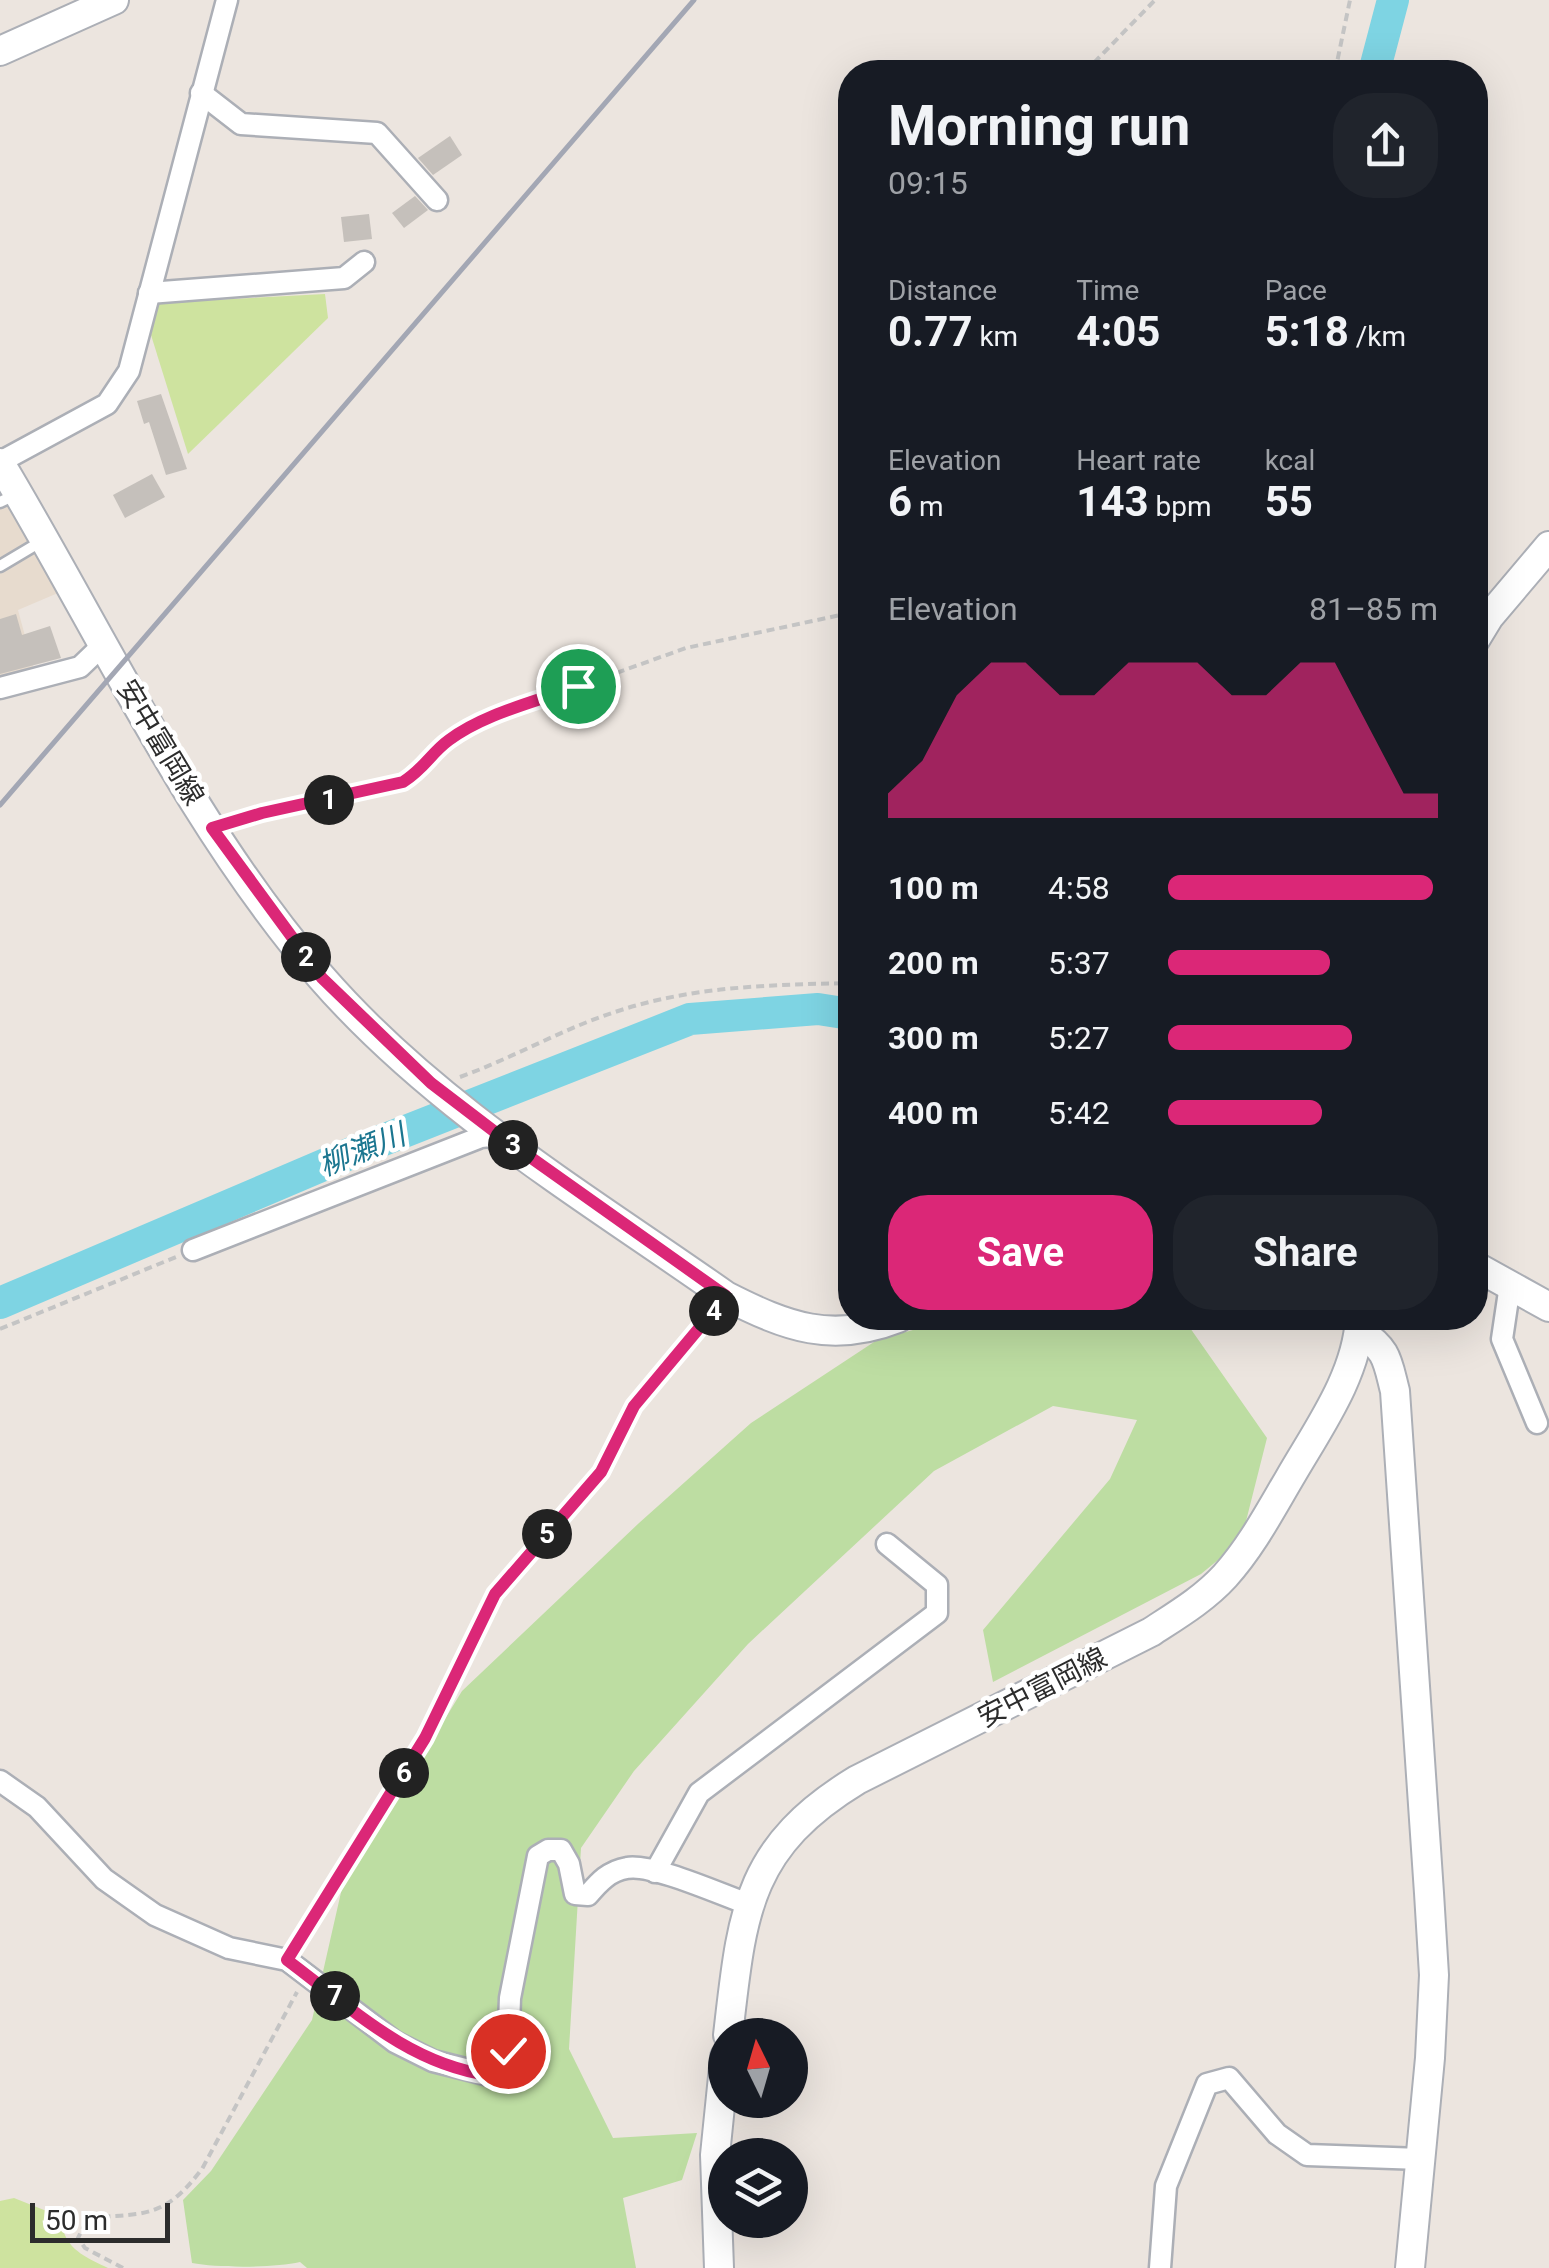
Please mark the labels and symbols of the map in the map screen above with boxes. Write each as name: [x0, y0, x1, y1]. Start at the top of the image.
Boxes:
pin: [536, 644, 621, 729]
street label: 安中富岡線: [110, 674, 211, 811]
pin: 1: [304, 775, 354, 825]
pin: 2: [281, 932, 331, 982]
water label: 柳瀬川: [314, 1115, 413, 1183]
pin: 3: [488, 1120, 538, 1170]
pin: 4: [689, 1286, 739, 1336]
pin: 5: [522, 1509, 572, 1559]
street label: 安中富岡線: [972, 1641, 1112, 1734]
pin: 6: [379, 1748, 429, 1798]
pin: 7: [310, 1971, 360, 2021]
pin: [466, 2009, 551, 2094]
north arrow: [708, 2018, 808, 2118]
scale bar: [30, 2198, 170, 2242]

